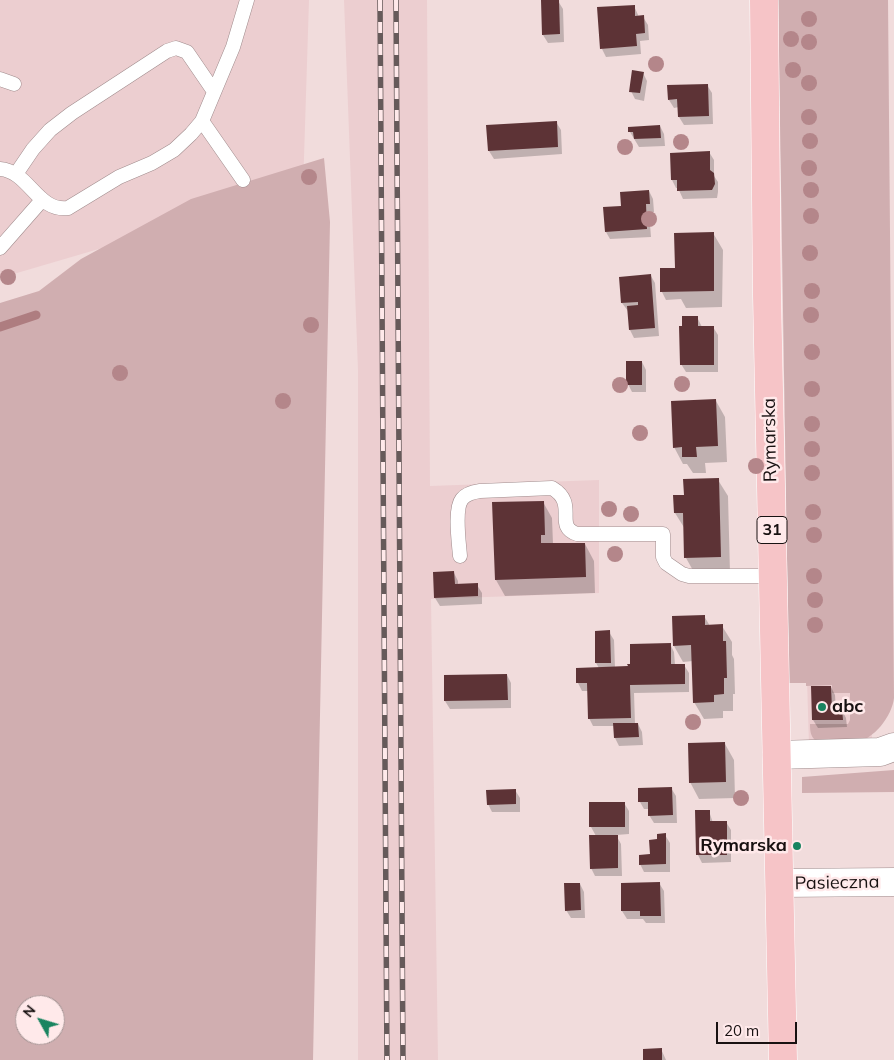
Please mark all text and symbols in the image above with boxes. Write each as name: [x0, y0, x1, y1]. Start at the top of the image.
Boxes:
street label: Rymarska: [758, 398, 782, 482]
road number: 31: [757, 516, 787, 544]
place label: abc: [832, 696, 863, 718]
marker: abc: [816, 701, 828, 713]
place label: Rymarska: [700, 835, 787, 857]
marker: Rymarska: [791, 840, 803, 852]
street label: Pasieczna: [794, 871, 880, 895]
north arrow: [15, 995, 65, 1045]
text: N: [19, 1001, 39, 1021]
scale bar: [719, 1012, 800, 1044]
text: 20 m: [724, 1021, 759, 1040]

